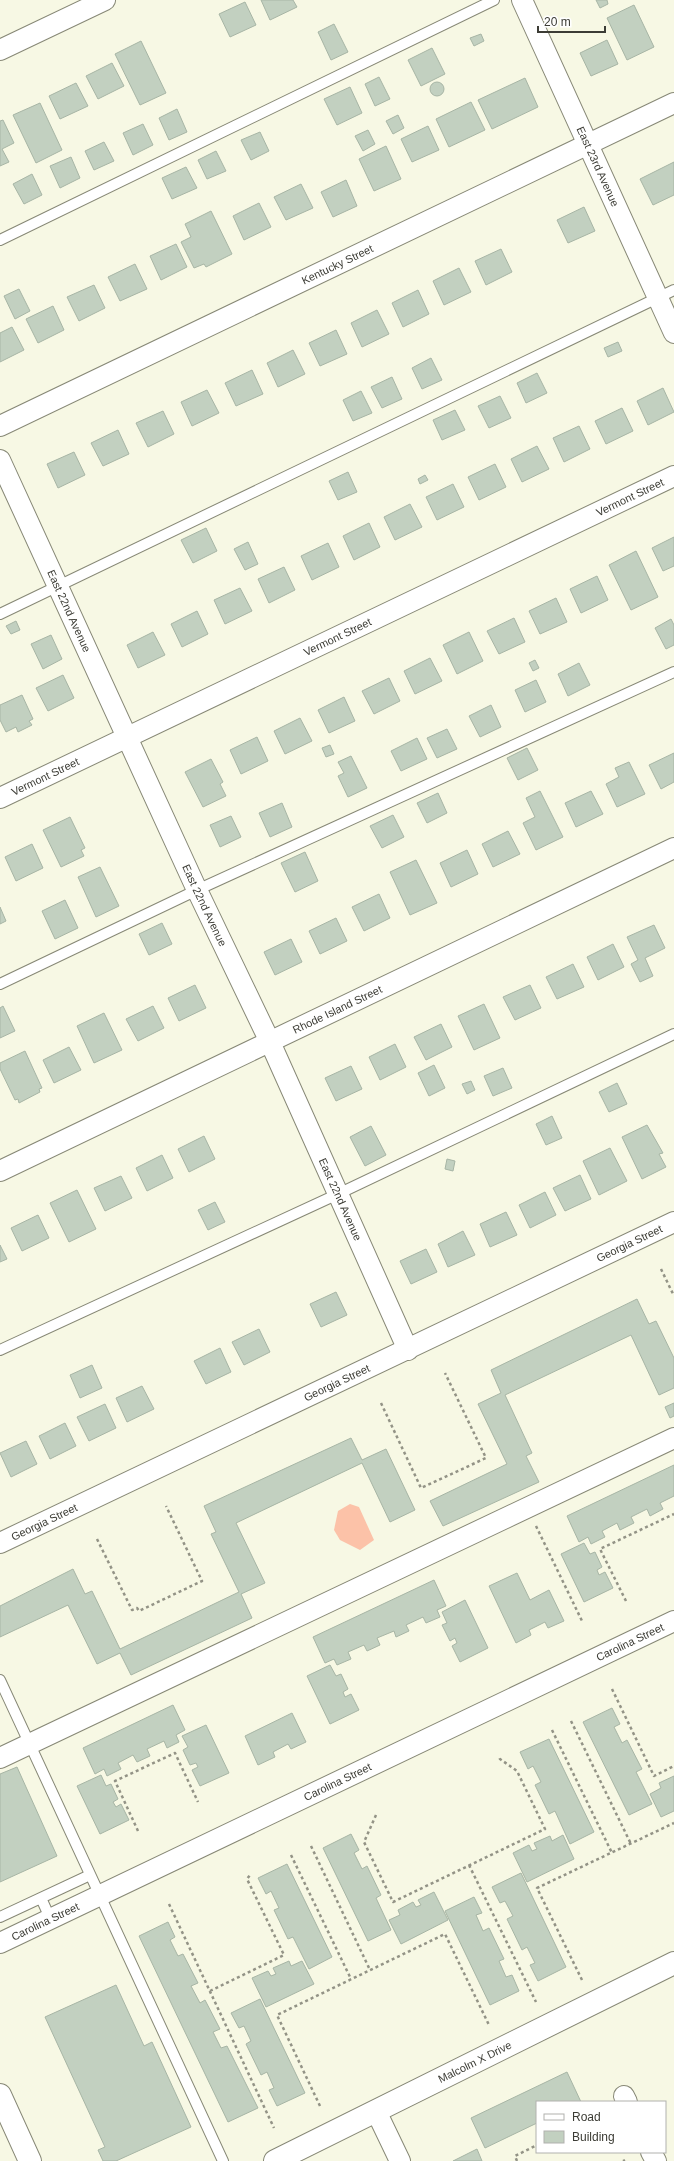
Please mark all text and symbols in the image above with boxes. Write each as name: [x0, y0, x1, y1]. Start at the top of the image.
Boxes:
scale bar: [538, 8, 605, 34]
text: 20 m: [544, 15, 571, 29]
street label: East 23rd Avenue: [575, 125, 621, 208]
street label: Kentucky Street: [300, 242, 375, 287]
street label: Vermont Street: [594, 476, 666, 518]
street label: East 22nd Avenue: [45, 568, 93, 654]
street label: Vermont Street: [302, 616, 373, 658]
street label: Vermont Street: [9, 755, 81, 798]
street label: East 22nd Avenue: [180, 862, 229, 948]
street label: Rhode Island Street: [291, 983, 384, 1036]
street label: East 22nd Avenue: [317, 1156, 364, 1242]
street label: Georgia Street: [594, 1222, 664, 1264]
street label: Georgia Street: [302, 1362, 372, 1403]
street label: Georgia Street: [9, 1501, 79, 1543]
street label: Carolina Street: [594, 1621, 666, 1663]
street label: Carolina Street: [302, 1761, 373, 1803]
street label: Carolina Street: [9, 1900, 81, 1943]
street label: Malcolm X Drive: [436, 2039, 513, 2085]
legend: [536, 2101, 666, 2153]
text: Road: [572, 2110, 601, 2124]
text: Building: [572, 2130, 615, 2144]

